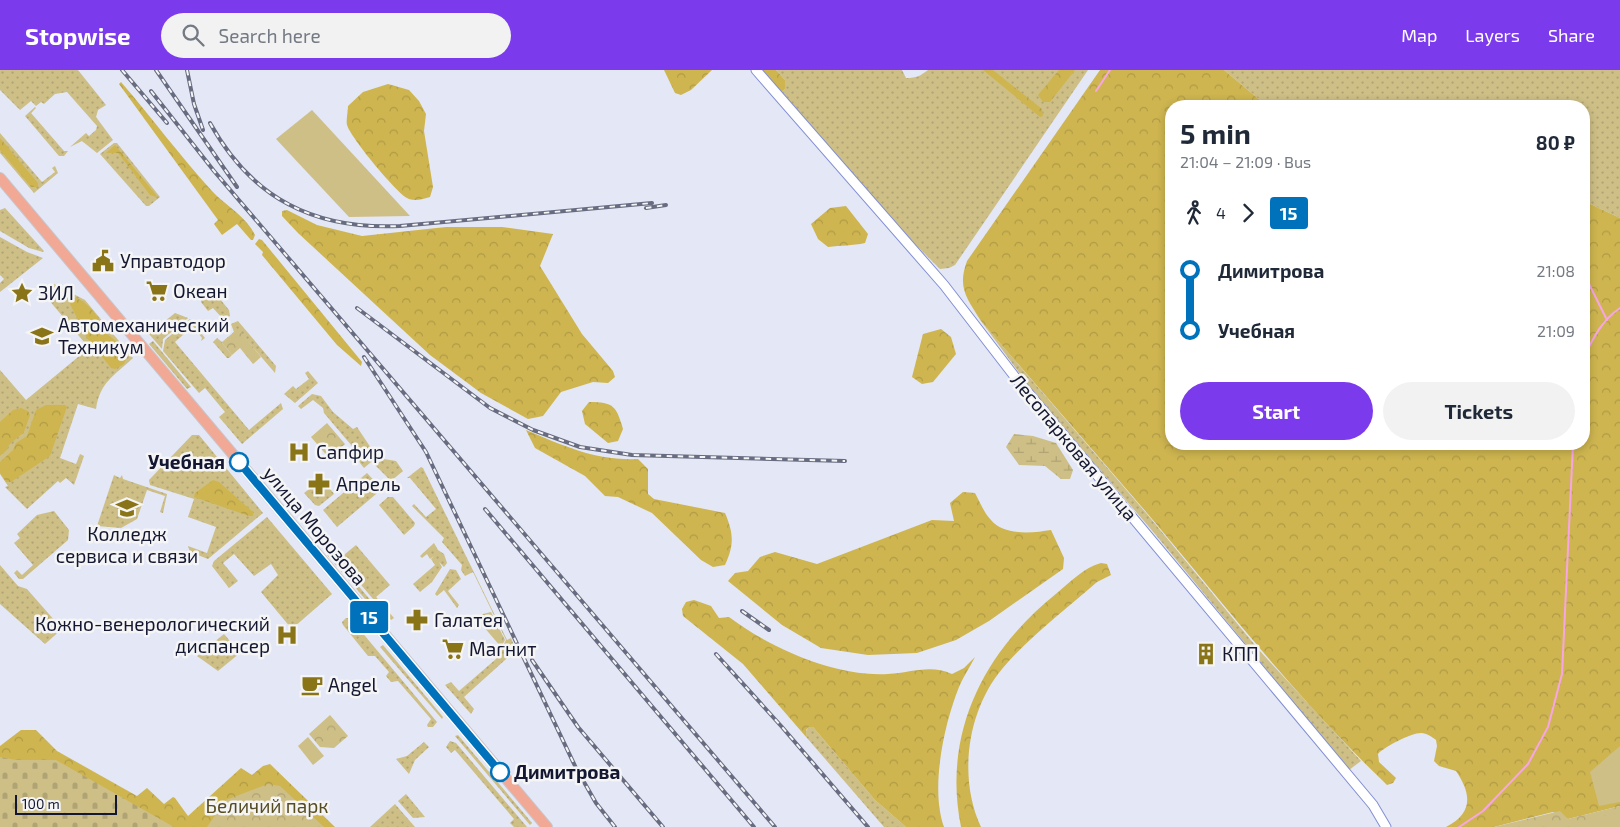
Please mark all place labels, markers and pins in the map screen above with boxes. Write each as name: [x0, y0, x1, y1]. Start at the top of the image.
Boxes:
public building icon: Управтодор: [90, 248, 116, 274]
place label: Управтодор: [120, 249, 226, 272]
supermarket icon: Океан: [144, 278, 170, 304]
place label: Океан: [173, 279, 227, 302]
place icon: ЗИЛ: [9, 280, 35, 306]
place label: ЗИЛ: [38, 281, 74, 304]
place label: Автомеханический Техникум: [58, 313, 229, 359]
school or university icon: Автомеханический Техникум: [29, 323, 55, 349]
hospital icon: Сапфир: [286, 439, 312, 465]
place label: Сапфир: [316, 440, 384, 463]
place label: Учебная: [148, 450, 225, 473]
marker: Учебная: [229, 452, 249, 472]
pharmacy icon: Апрель: [306, 471, 332, 497]
place label: Апрель: [336, 472, 401, 495]
school or university icon: Колледж сервиса и связи: [114, 495, 140, 521]
place label: Колледж сервиса и связи: [56, 522, 198, 567]
pharmacy icon: Галатея: [404, 607, 430, 633]
place label: Галатея: [434, 608, 503, 631]
place label: Кожно-венерологический диспансер: [35, 612, 270, 657]
hospital icon: Кожно-венерологический диспансер: [274, 622, 300, 648]
supermarket icon: Магнит: [440, 636, 466, 662]
place label: Магнит: [469, 637, 536, 660]
building icon: КПП: [1193, 641, 1219, 667]
place label: КПП: [1222, 642, 1259, 665]
cafe icon: Angel: [299, 672, 325, 698]
place label: Angel: [328, 673, 378, 696]
place label: Димитрова: [514, 760, 620, 783]
marker: Димитрова: [490, 762, 510, 782]

